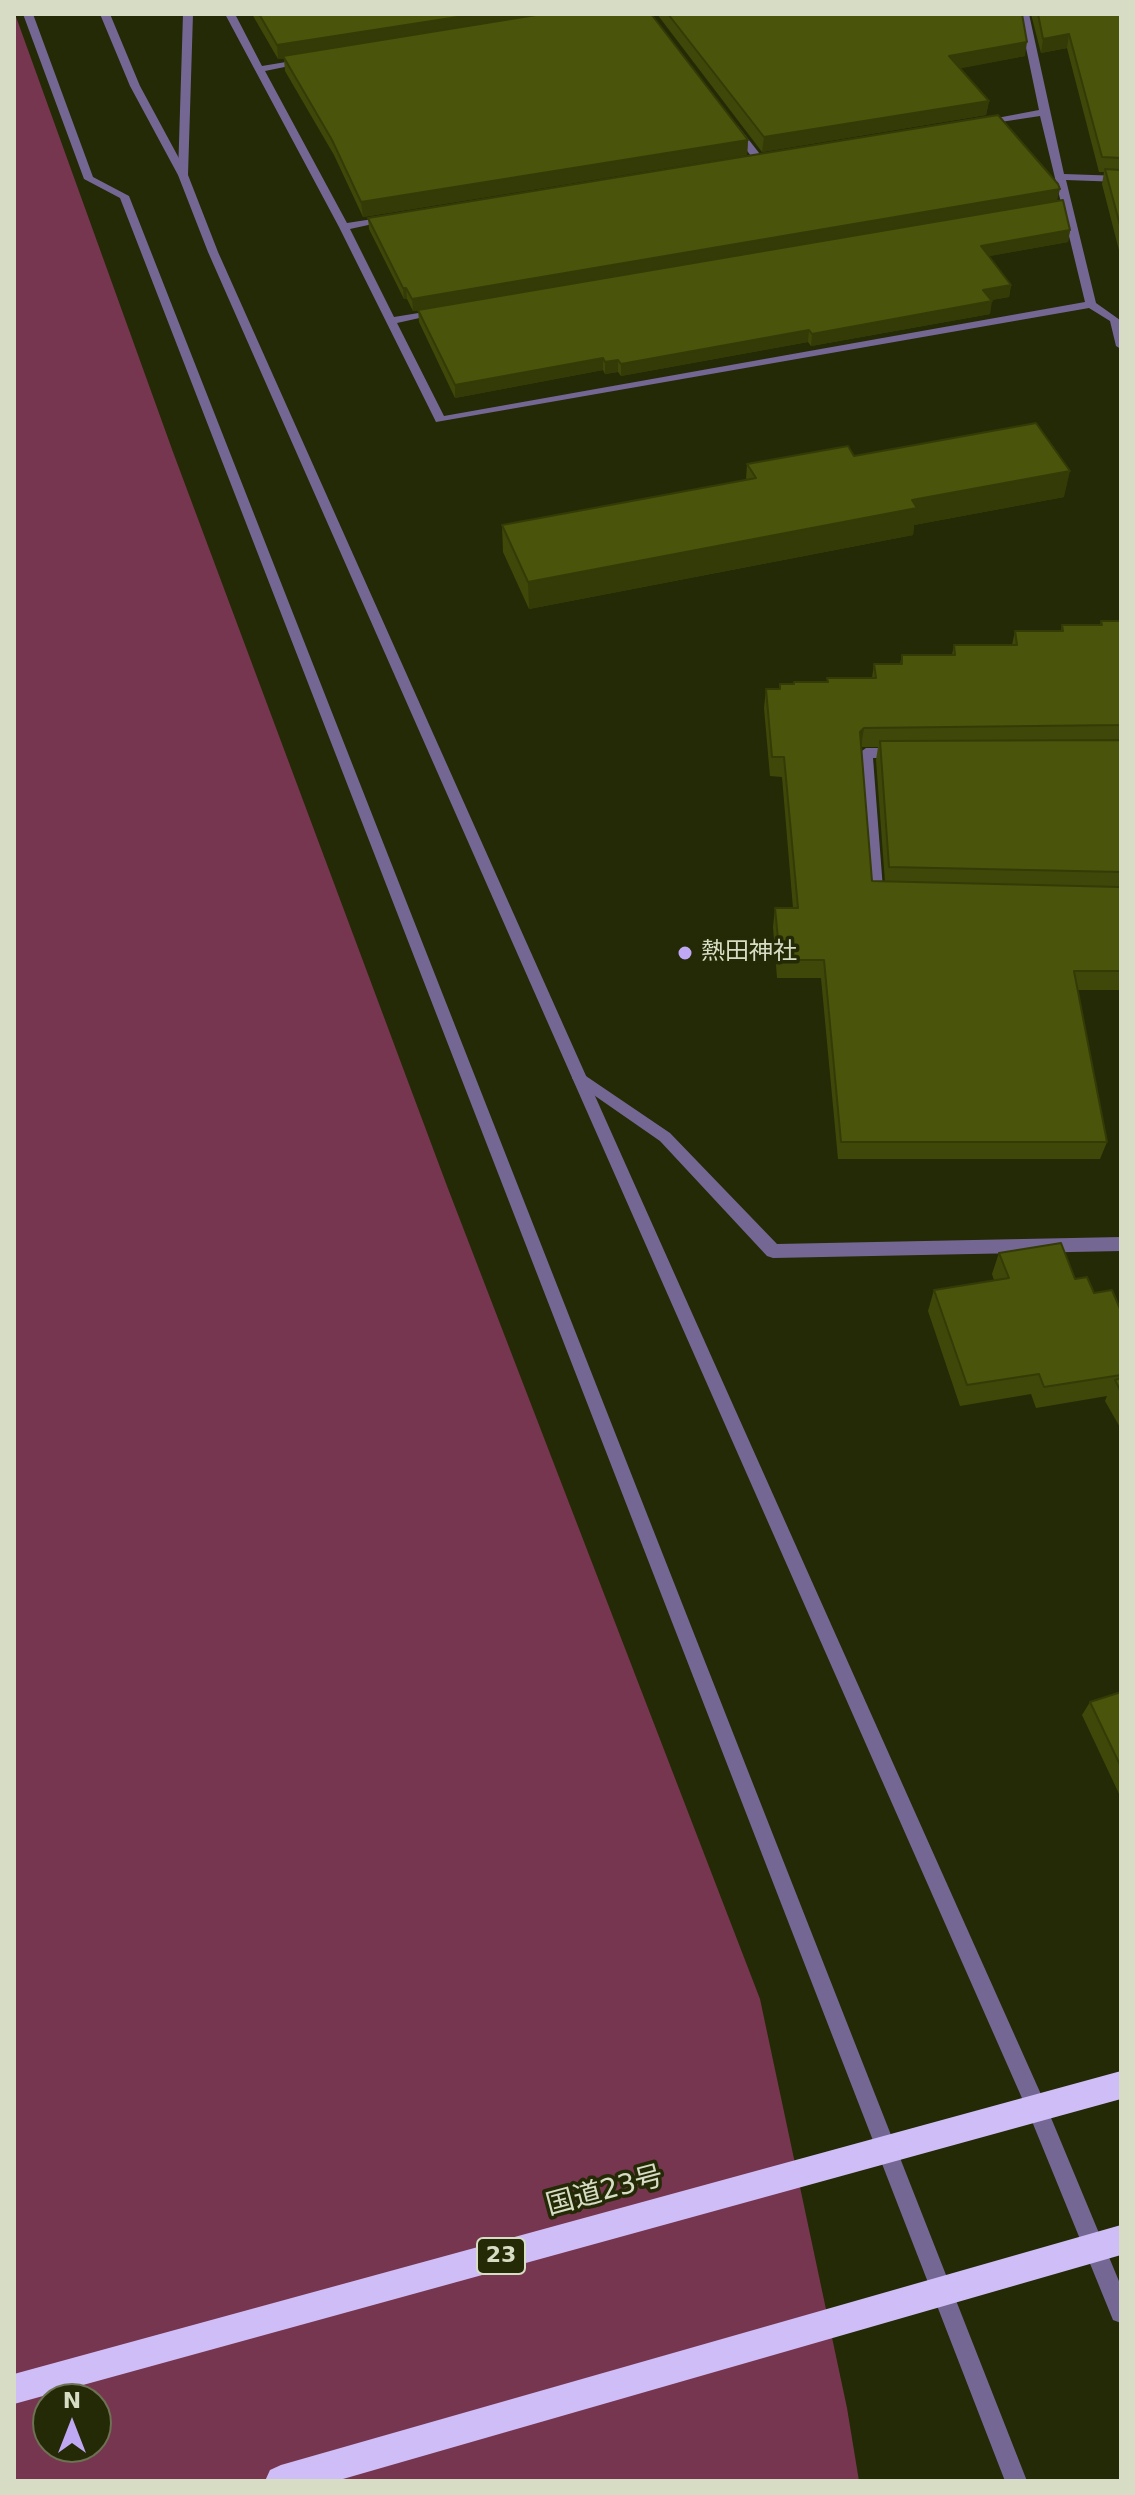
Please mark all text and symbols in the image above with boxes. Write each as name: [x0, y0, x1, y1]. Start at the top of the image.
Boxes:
place label: 熱田神社: [701, 939, 797, 967]
marker: 熱田神社: [676, 944, 694, 962]
street label: 国道23号: [543, 2160, 667, 2224]
road number: 23: [477, 2238, 525, 2274]
north arrow: [32, 2383, 112, 2463]
text: N: [63, 2388, 81, 2413]

